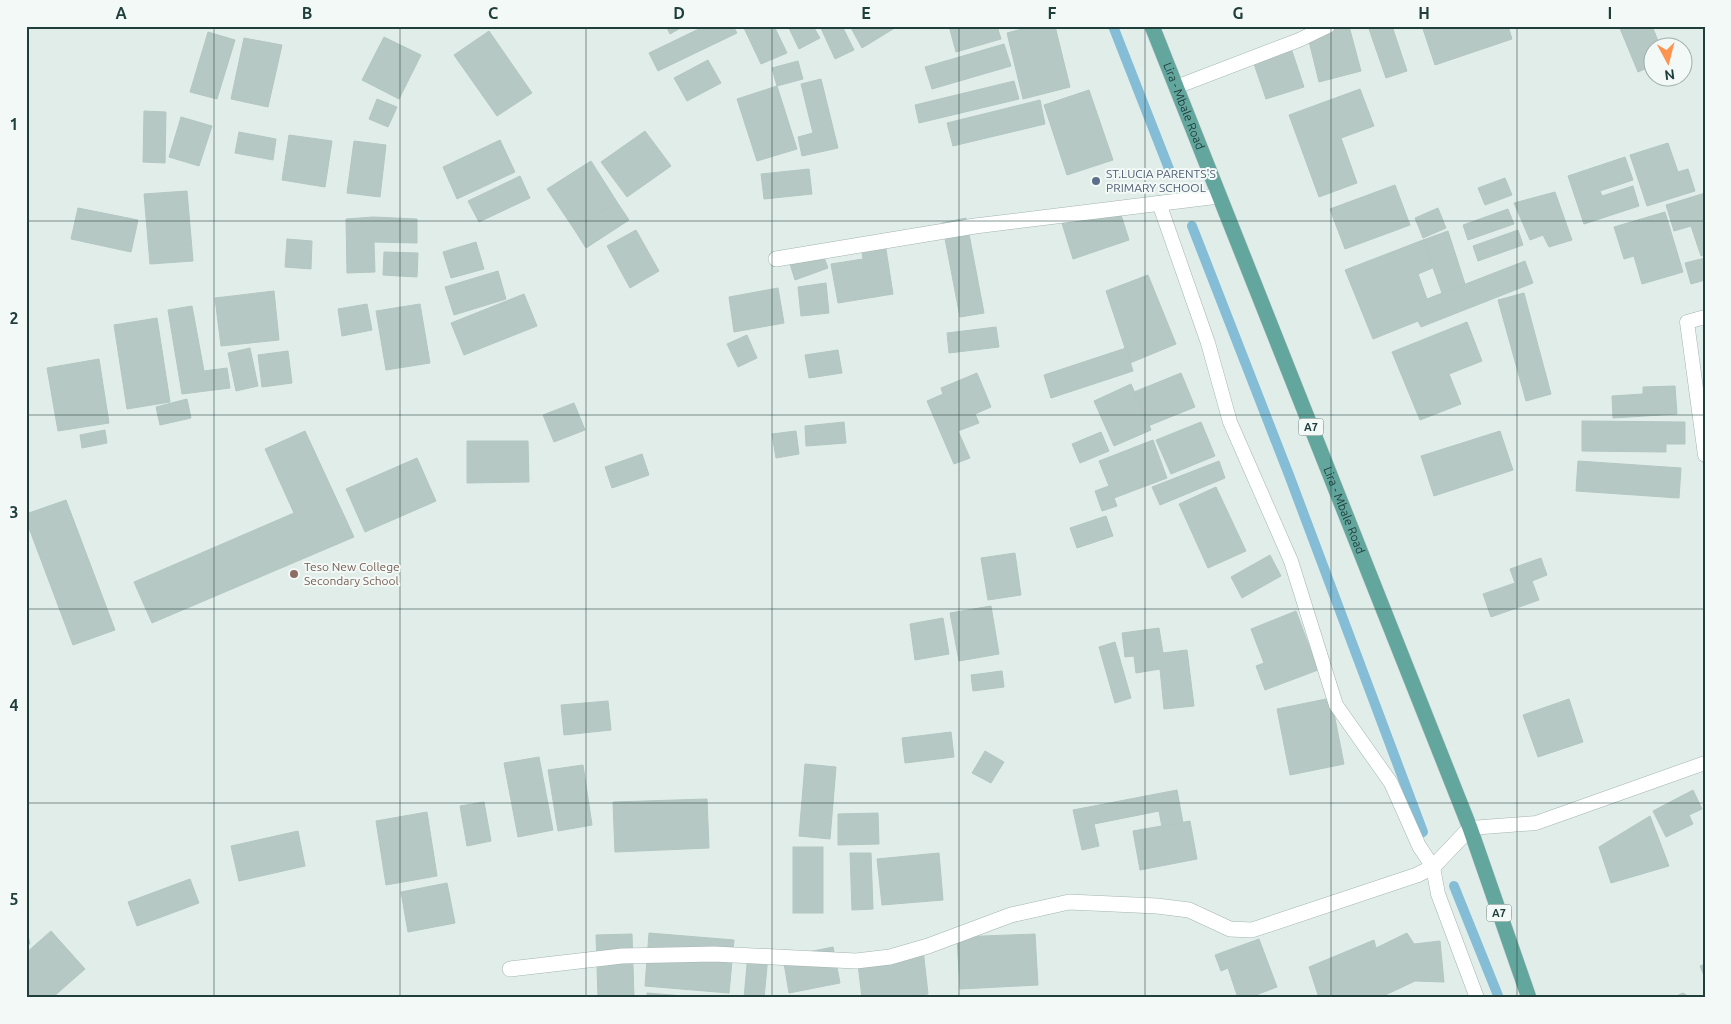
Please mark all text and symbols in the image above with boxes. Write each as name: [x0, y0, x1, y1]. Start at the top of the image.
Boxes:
text: A: [115, 4, 127, 22]
text: B: [302, 4, 312, 22]
text: C: [488, 4, 498, 22]
text: D: [673, 4, 685, 22]
text: E: [861, 4, 871, 22]
text: F: [1048, 4, 1057, 22]
text: G: [1232, 4, 1244, 22]
text: H: [1418, 4, 1430, 22]
text: I: [1608, 4, 1612, 22]
north arrow: [1644, 38, 1694, 88]
street label: Lira - Mbale Road: [1161, 60, 1207, 151]
text: N: [1663, 66, 1676, 83]
text: 1: [9, 115, 19, 133]
place label: ST.LUCIA PARENTS'S PRIMARY SCHOOL: [1106, 167, 1216, 194]
marker: ST.LUCIA PARENTS'S PRIMARY SCHOOL: [1090, 175, 1102, 187]
text: 2: [9, 309, 19, 327]
road number: A7: [1298, 418, 1324, 436]
street label: Lira - Mbale Road: [1321, 465, 1368, 556]
text: 3: [9, 503, 19, 521]
place label: Teso New College Secondary School: [304, 560, 400, 587]
marker: Teso New College Secondary School: [288, 568, 300, 580]
text: 4: [9, 696, 19, 714]
text: 5: [9, 890, 19, 908]
road number: A7: [1486, 904, 1512, 921]

